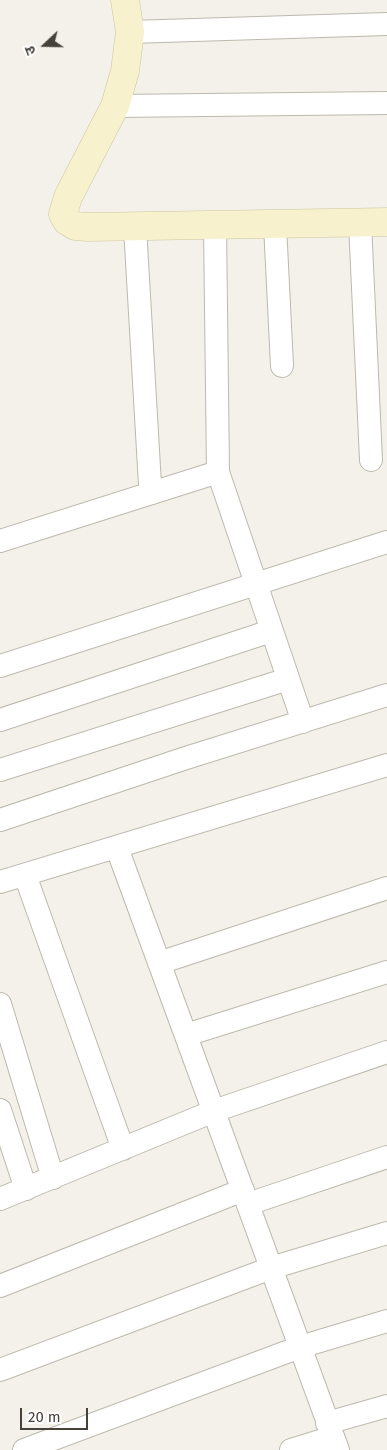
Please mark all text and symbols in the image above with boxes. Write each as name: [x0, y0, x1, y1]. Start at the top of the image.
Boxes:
north arrow: [20, 20, 70, 70]
text: उ: [21, 44, 40, 57]
scale bar: [22, 1398, 90, 1430]
text: 20 m: [28, 1408, 61, 1426]

